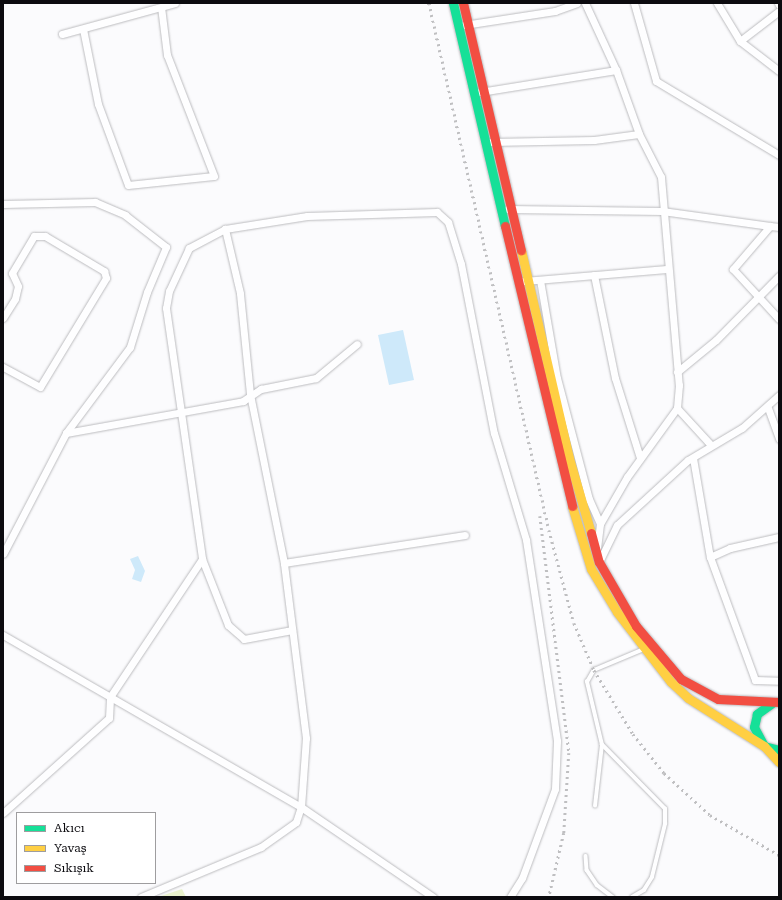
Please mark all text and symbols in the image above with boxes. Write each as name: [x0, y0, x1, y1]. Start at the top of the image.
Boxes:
legend: [16, 812, 156, 884]
text: Akıcı: [54, 821, 85, 835]
text: Yavaş: [54, 841, 86, 855]
text: Sıkışık: [54, 861, 94, 875]

